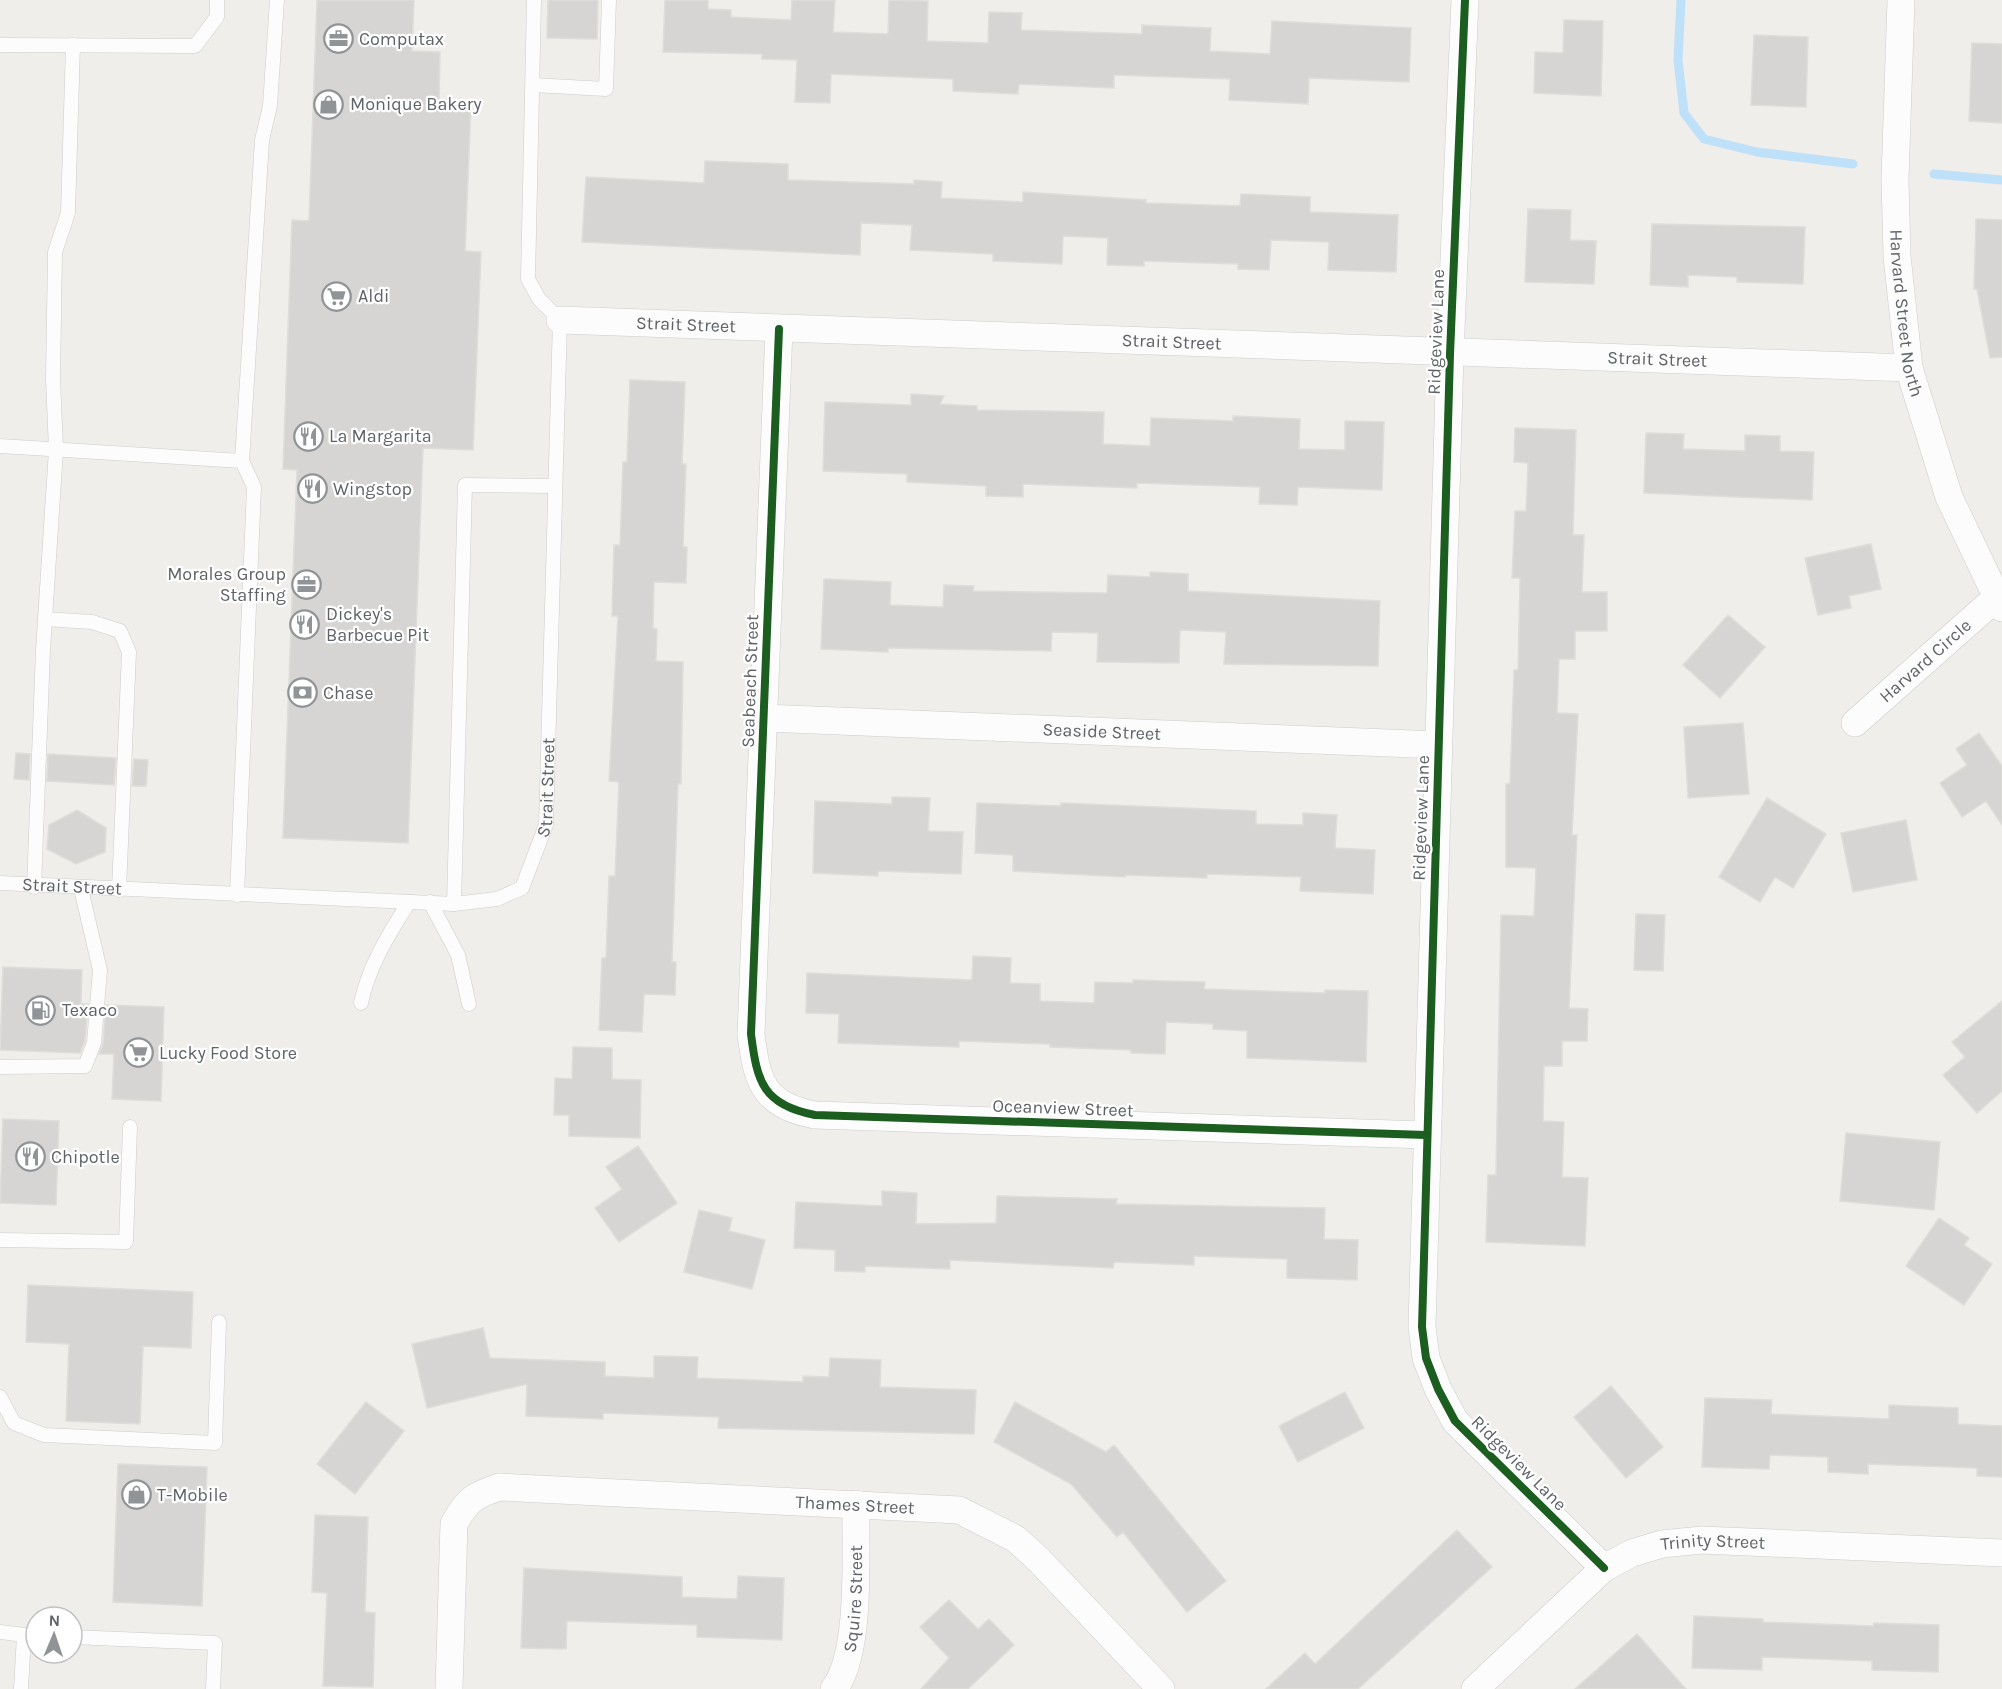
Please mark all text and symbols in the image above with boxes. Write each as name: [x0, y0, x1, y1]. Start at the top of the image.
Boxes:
office icon: Computax: [322, 23, 354, 55]
place label: Computax: [359, 28, 444, 50]
shop icon: Monique Bakery: [313, 88, 345, 120]
place label: Monique Bakery: [350, 93, 482, 115]
street label: Harvard Street North: [1885, 229, 1928, 400]
street label: Ridgeview Lane: [1423, 269, 1449, 395]
supermarket icon: Aldi: [321, 280, 353, 312]
place label: Aldi: [358, 285, 389, 307]
street label: Strait Street: [636, 312, 737, 337]
street label: Strait Street: [1121, 329, 1222, 355]
street label: Strait Street: [1607, 346, 1708, 372]
restaurant icon: La Margarita: [292, 420, 324, 452]
place label: La Margarita: [329, 425, 432, 447]
restaurant icon: Wingstop: [296, 473, 328, 505]
place label: Wingstop: [333, 478, 412, 500]
place label: Morales Group Staffing: [167, 563, 286, 606]
office icon: Morales Group Staffing: [291, 568, 323, 600]
place label: Dickey's Barbecue Pit: [326, 603, 430, 646]
restaurant icon: Dickey's Barbecue Pit: [289, 608, 321, 640]
street label: Seabeach Street: [737, 614, 763, 748]
street label: Harvard Circle: [1875, 614, 1976, 707]
bank icon: Chase: [286, 677, 318, 709]
place label: Chase: [323, 682, 374, 704]
street label: Seaside Street: [1042, 718, 1162, 745]
street label: Strait Street: [531, 737, 559, 841]
street label: Ridgeview Lane: [1408, 755, 1434, 881]
street label: Strait Street: [21, 873, 123, 900]
fuel station icon: Texaco: [25, 994, 57, 1026]
place label: Texaco: [62, 999, 117, 1021]
supermarket icon: Lucky Food Store: [122, 1037, 154, 1069]
place label: Lucky Food Store: [159, 1042, 297, 1064]
street label: Oceanview Street: [992, 1095, 1134, 1121]
restaurant icon: Chipotle: [14, 1141, 46, 1173]
place label: Chipotle: [51, 1146, 120, 1168]
street label: Ridgeview Lane: [1467, 1411, 1571, 1515]
shop icon: T-Mobile: [120, 1479, 152, 1511]
place label: T-Mobile: [157, 1484, 228, 1506]
street label: Thames Street: [795, 1491, 915, 1519]
street label: Trinity Street: [1660, 1529, 1766, 1555]
street label: Squire Street: [838, 1545, 867, 1654]
north arrow: [24, 1605, 84, 1665]
text: N: [48, 1611, 61, 1630]

